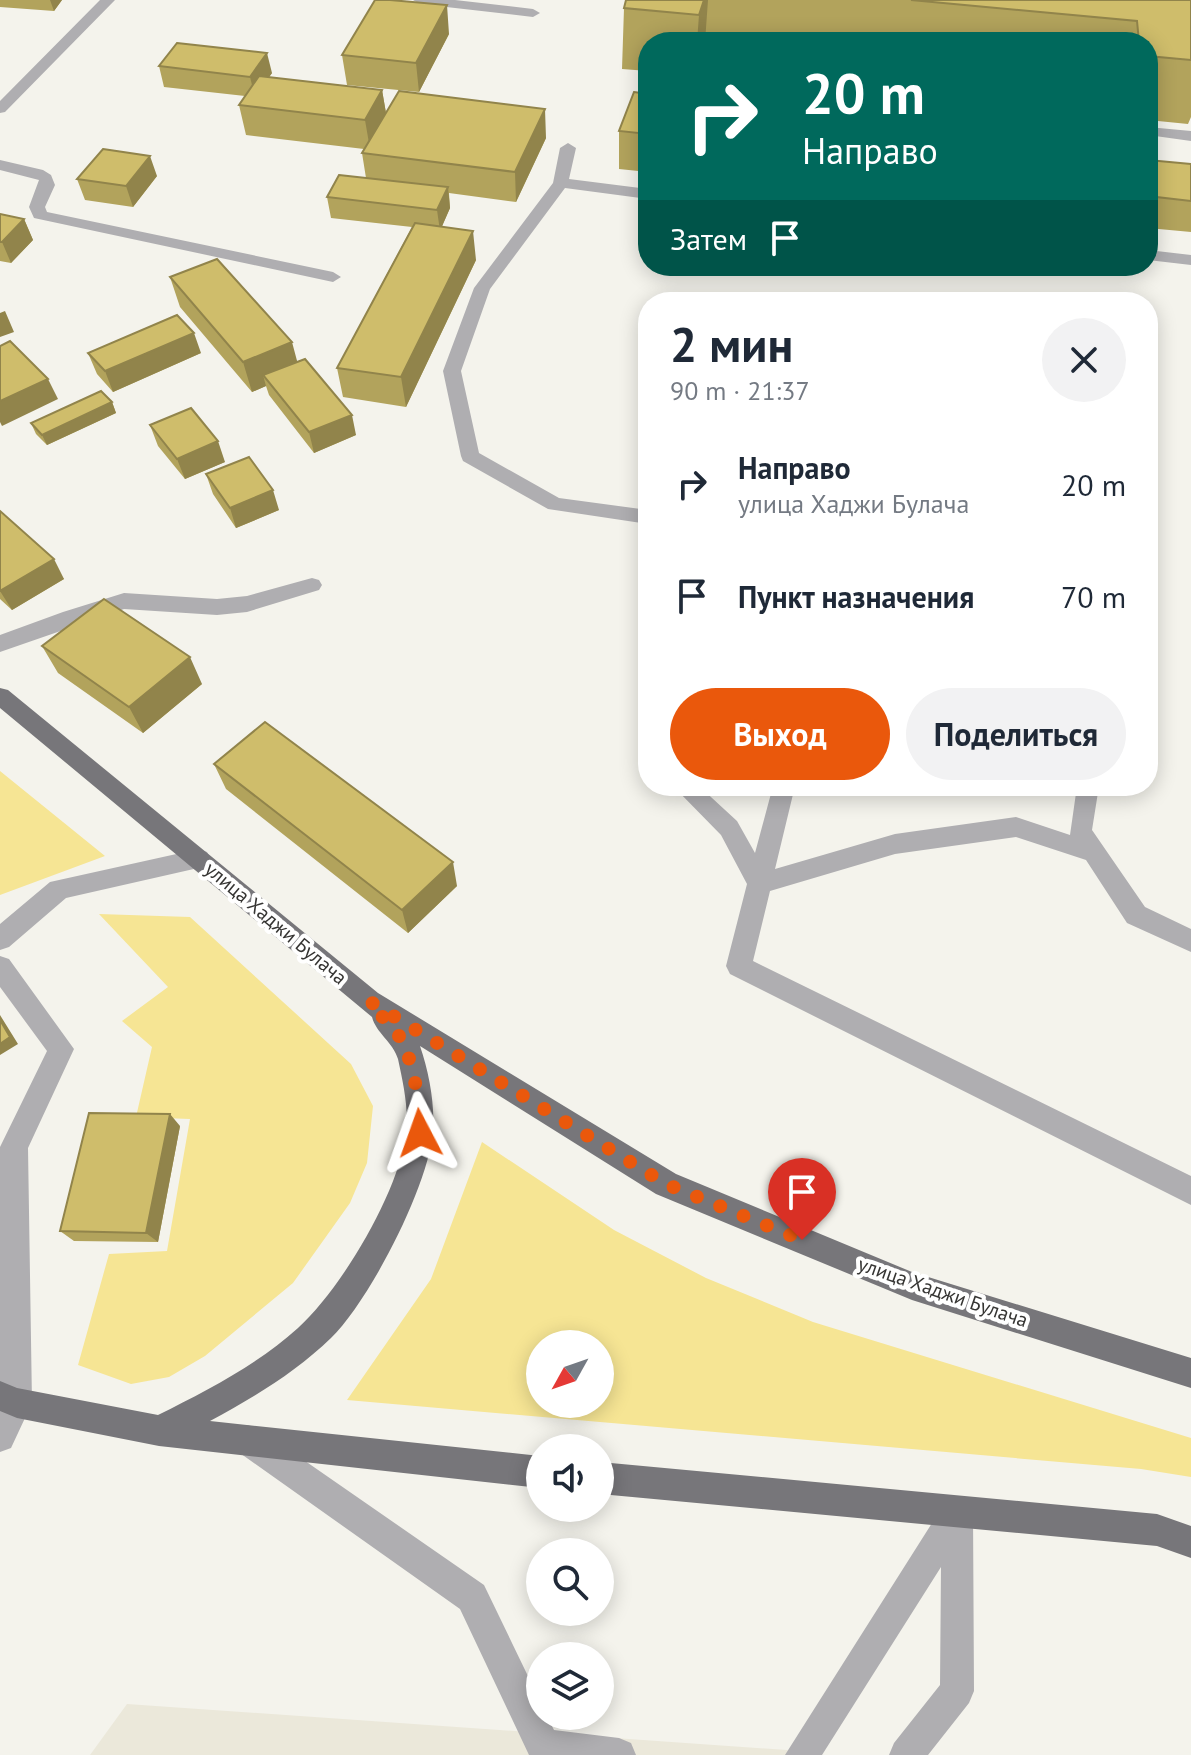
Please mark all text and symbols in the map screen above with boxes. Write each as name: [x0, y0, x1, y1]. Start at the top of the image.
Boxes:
text: 20 m: [802, 57, 925, 129]
icon: right: [670, 64, 774, 168]
text: Направо: [802, 127, 938, 174]
icon: arrive: [763, 216, 807, 260]
text: Затем: [670, 219, 747, 258]
text: 2 мин: [670, 313, 793, 375]
button: close: [1042, 318, 1126, 402]
text: 90 m · 21:37: [670, 374, 810, 407]
text: Направо: [738, 448, 851, 487]
icon: right: [670, 462, 714, 506]
text: 20 m: [1061, 465, 1126, 504]
text: улица Хаджи Булача: [738, 487, 969, 520]
icon: arrive: [670, 574, 714, 618]
text: Пункт назначения: [738, 577, 974, 616]
text: 70 m: [1061, 577, 1126, 616]
button: Выход: [670, 688, 890, 780]
button: Поделиться: [906, 688, 1126, 780]
street label: улица Хаджи Булача: [199, 856, 353, 990]
position arrow: [378, 1091, 462, 1175]
pin: [768, 1158, 836, 1240]
icon: arrive: [780, 1170, 824, 1214]
street label: улица Хаджи Булача: [855, 1251, 1031, 1333]
north arrow: [526, 1330, 614, 1418]
map controls: [526, 1330, 614, 1730]
button: sound: [526, 1434, 614, 1522]
button: search: [526, 1538, 614, 1626]
button: layers: [526, 1642, 614, 1730]

